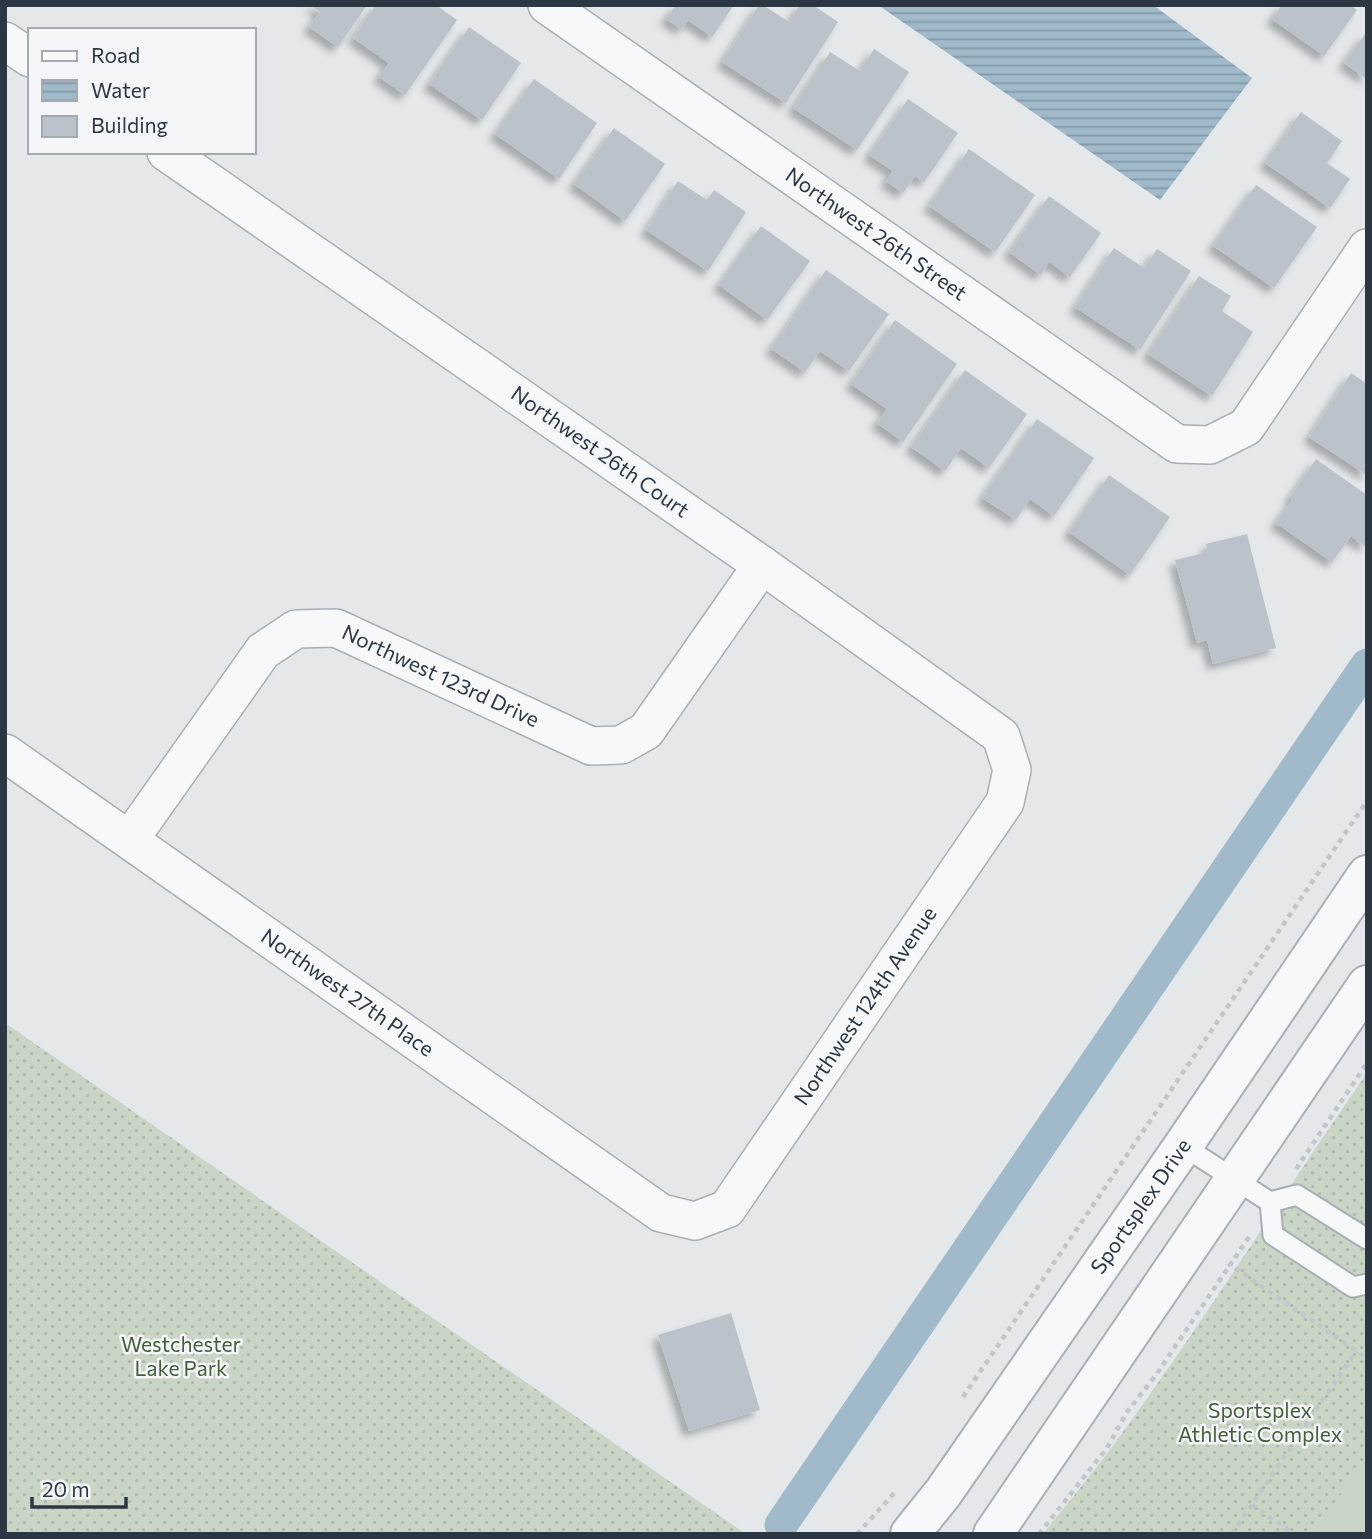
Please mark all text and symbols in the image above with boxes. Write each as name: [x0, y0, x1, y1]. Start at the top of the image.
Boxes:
legend: [28, 28, 256, 154]
text: Road: [91, 42, 140, 67]
text: Water: [91, 77, 150, 102]
text: Building: [91, 112, 168, 137]
street label: Northwest 26th Street: [781, 161, 972, 305]
street label: Northwest 26th Court: [507, 380, 695, 522]
street label: Northwest 123rd Drive: [338, 619, 544, 731]
street label: Northwest 124th Avenue: [788, 901, 941, 1109]
street label: Northwest 27th Place: [257, 923, 439, 1061]
street label: Sportsplex Drive: [1085, 1133, 1195, 1278]
park label: Westchester Lake Park: [121, 1331, 241, 1380]
park label: Sportsplex Athletic Complex: [1178, 1397, 1342, 1446]
scale bar: [32, 1466, 126, 1510]
text: 20 m: [42, 1476, 90, 1501]

